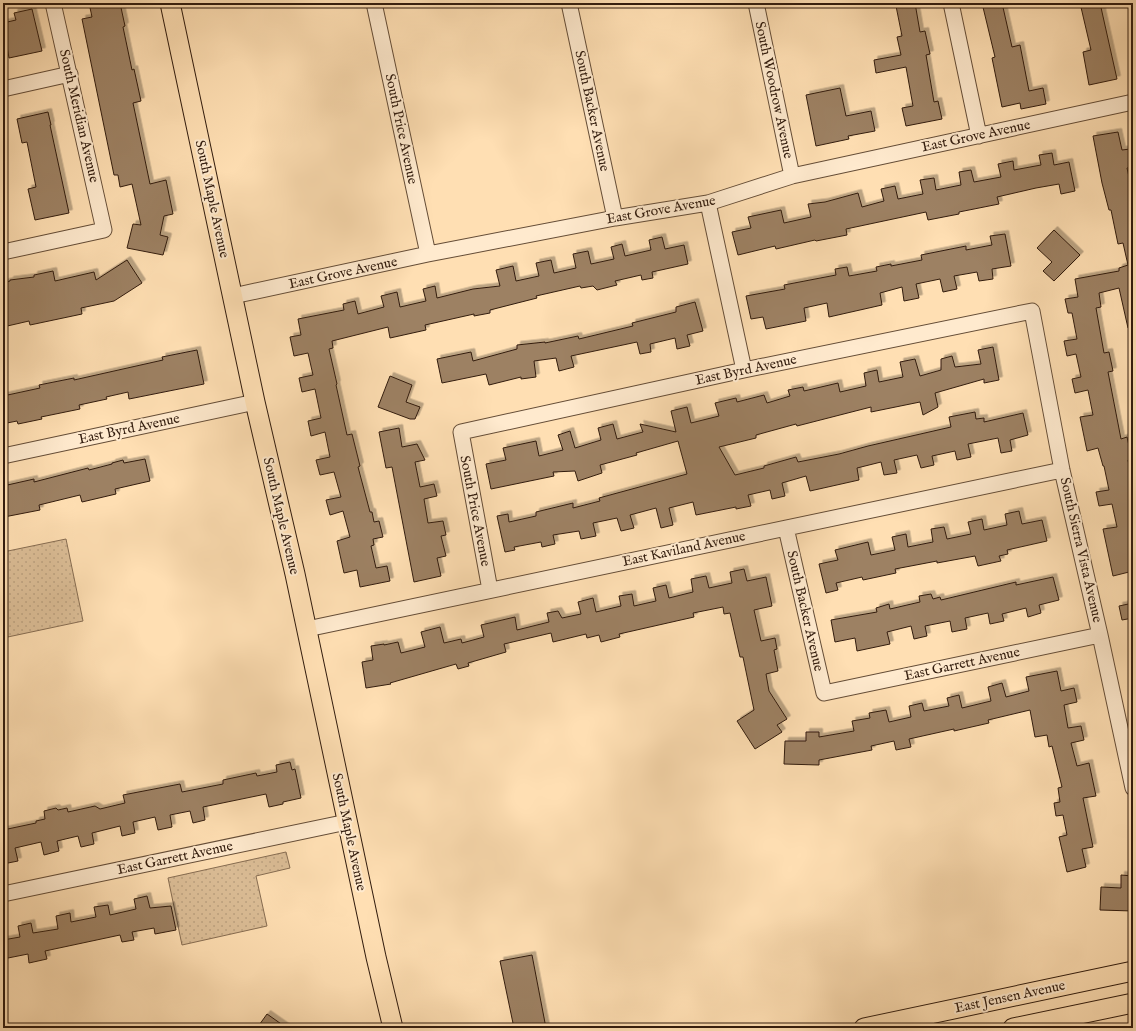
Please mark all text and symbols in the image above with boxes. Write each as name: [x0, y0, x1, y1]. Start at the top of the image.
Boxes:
street label: South Woodrow Avenue: [751, 20, 797, 161]
street label: South Meridian Avenue: [55, 48, 103, 185]
street label: South Backer Avenue: [570, 49, 614, 174]
street label: South Price Avenue: [381, 72, 422, 186]
street label: East Grove Avenue: [920, 116, 1033, 156]
street label: South Maple Avenue: [191, 138, 233, 260]
street label: East Grove Avenue: [605, 191, 718, 228]
street label: East Grove Avenue: [287, 253, 400, 293]
street label: East Byrd Avenue: [694, 350, 799, 390]
street label: East Byrd Avenue: [77, 409, 182, 449]
street label: South Price Avenue: [455, 454, 495, 568]
street label: South Maple Avenue: [259, 456, 303, 577]
street label: South Sierra Vista Avenue: [1056, 476, 1107, 625]
street label: East Kaviland Avenue: [621, 527, 748, 571]
street label: South Backer Avenue: [782, 549, 828, 674]
street label: East Garrett Avenue: [902, 643, 1022, 685]
street label: South Maple Avenue: [328, 771, 370, 893]
street label: East Garrett Avenue: [115, 837, 235, 879]
street label: East Jensen Avenue: [953, 976, 1067, 1017]

